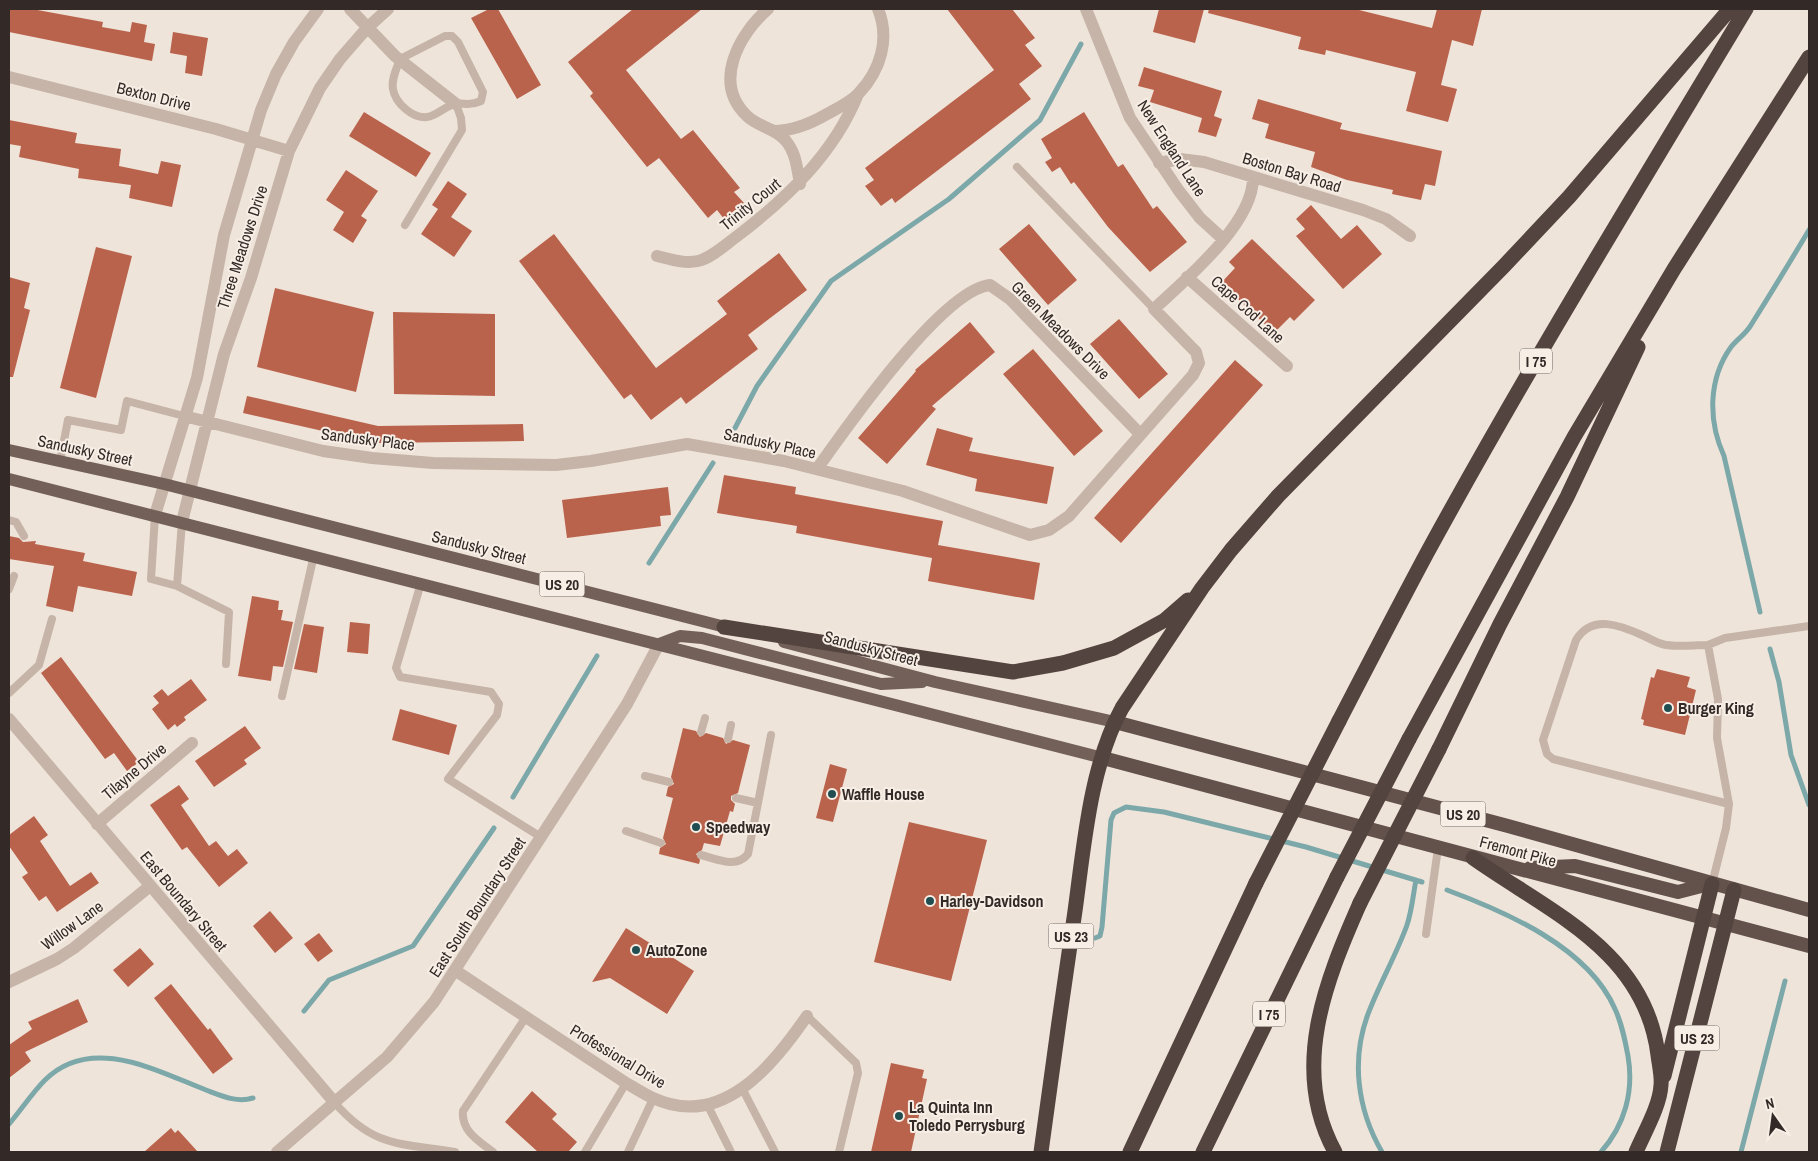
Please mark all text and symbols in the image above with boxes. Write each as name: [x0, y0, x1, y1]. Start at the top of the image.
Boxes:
street label: Bexton Drive: [115, 76, 193, 116]
street label: New England Lane: [1133, 96, 1211, 200]
street label: Boston Bay Road: [1240, 147, 1344, 197]
street label: Trinity Court: [715, 172, 785, 235]
street label: Three Meadows Drive: [212, 182, 272, 312]
street label: Cape Cod Lane: [1206, 270, 1290, 348]
street label: Green Meadows Drive: [1007, 276, 1115, 384]
road number: I 75: [1520, 348, 1552, 374]
street label: Sandusky Place: [320, 422, 416, 456]
street label: Sandusky Place: [722, 422, 818, 464]
street label: Sandusky Street: [36, 429, 135, 471]
street label: Sandusky Street: [430, 525, 529, 569]
road number: US 20: [540, 572, 584, 596]
street label: Sandusky Street: [822, 625, 921, 671]
place label: Burger King: [1678, 697, 1754, 719]
marker: Burger King: [1662, 702, 1674, 714]
street label: Tilayne Drive: [97, 738, 171, 804]
place label: Waffle House: [842, 783, 925, 805]
marker: Waffle House: [826, 788, 838, 800]
road number: US 20: [1440, 802, 1486, 826]
place label: Speedway: [706, 816, 771, 838]
marker: Speedway: [690, 821, 702, 833]
street label: Fremont Pike: [1477, 830, 1559, 872]
street label: East South Boundary Street: [423, 833, 531, 981]
street label: East Boundary Street: [135, 846, 233, 956]
place label: Harley-Davidson: [940, 890, 1044, 912]
street label: Willow Lane: [37, 895, 107, 955]
marker: Harley-Davidson: [924, 895, 936, 907]
road number: US 23: [1048, 924, 1094, 948]
place label: AutoZone: [646, 939, 707, 961]
marker: AutoZone: [630, 944, 642, 956]
road number: I 75: [1253, 1002, 1285, 1026]
street label: Professional Drive: [566, 1019, 670, 1093]
road number: US 23: [1674, 1026, 1720, 1050]
north arrow: [1748, 1091, 1798, 1141]
text: N: [1764, 1094, 1776, 1113]
place label: La Quinta Inn Toledo Perrysburg: [909, 1096, 1025, 1136]
marker: La Quinta Inn Toledo Perrysburg: [893, 1110, 905, 1122]

